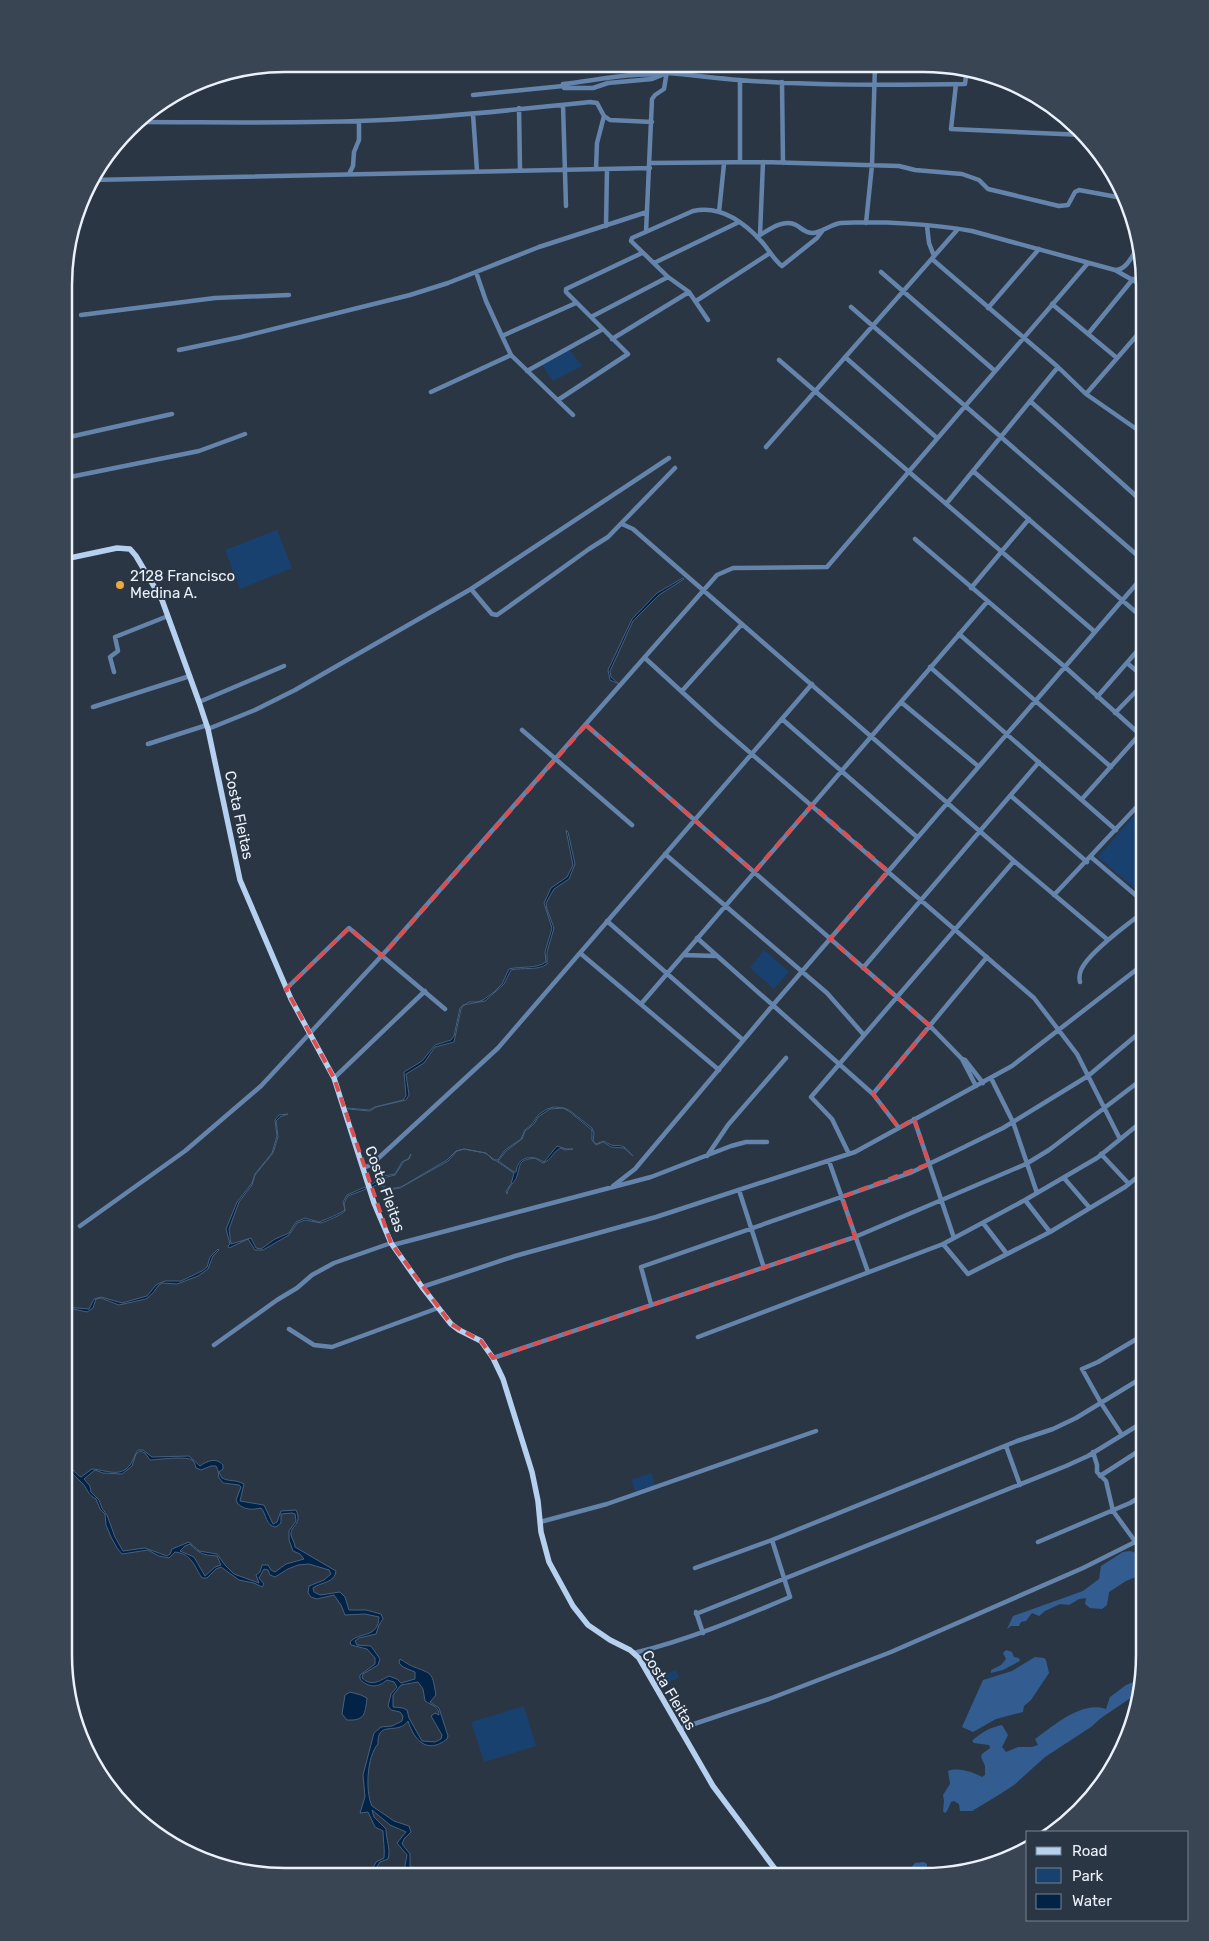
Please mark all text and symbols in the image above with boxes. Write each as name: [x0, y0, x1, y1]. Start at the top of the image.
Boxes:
place label: 2128 Francisco Medina A.: [130, 567, 235, 602]
marker: 2128 Francisco Medina A.: [114, 579, 126, 591]
street label: Costa Fleitas: [221, 769, 257, 861]
street label: Costa Fleitas: [361, 1143, 409, 1235]
street label: Costa Fleitas: [638, 1647, 700, 1734]
legend: [1026, 1831, 1189, 1921]
text: Road: [1072, 1842, 1108, 1860]
text: Park: [1072, 1867, 1103, 1885]
text: Water: [1072, 1892, 1112, 1910]

